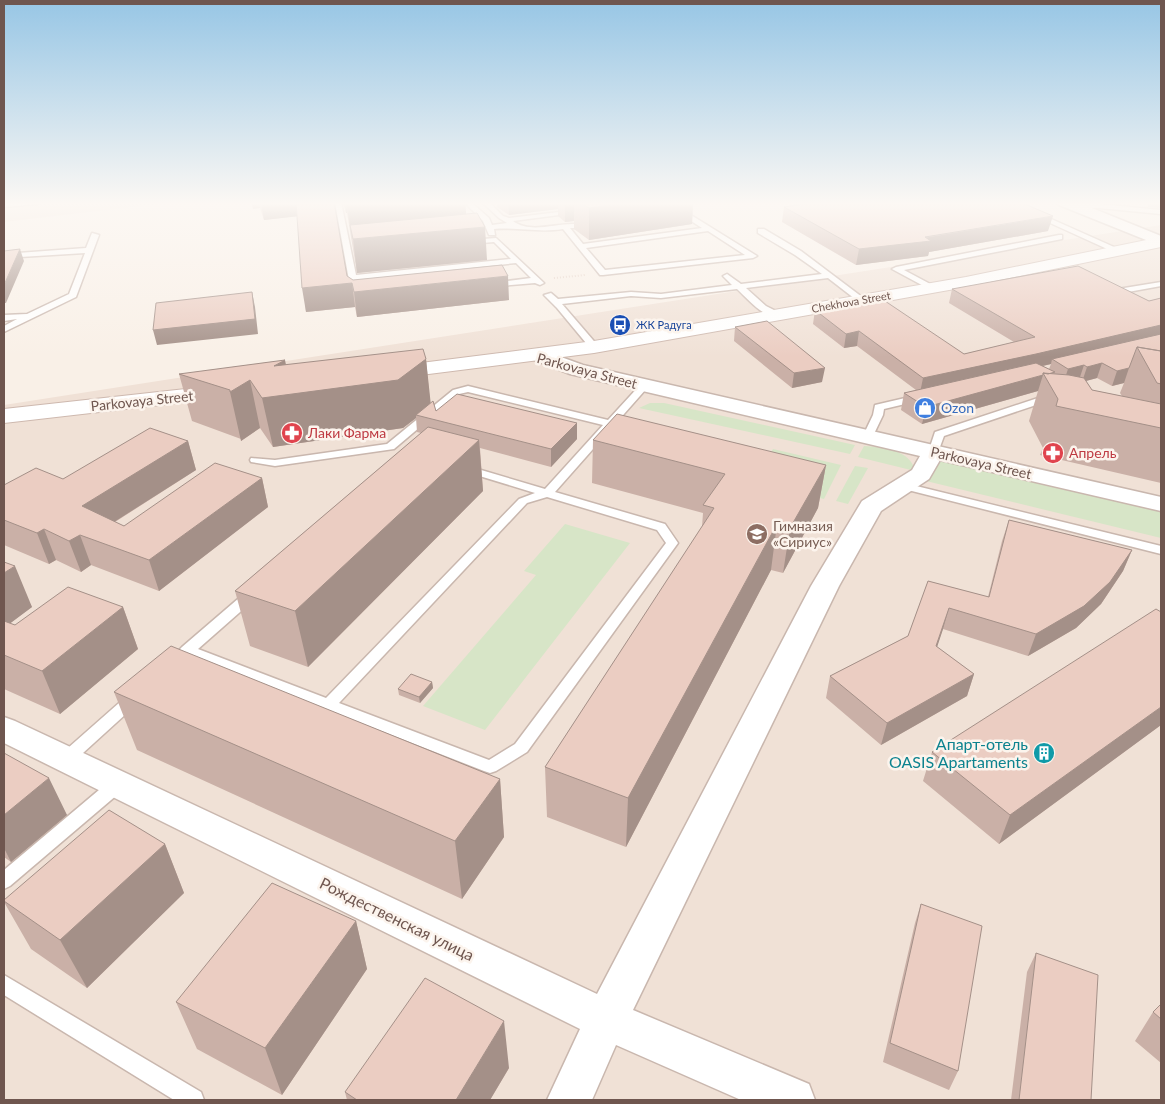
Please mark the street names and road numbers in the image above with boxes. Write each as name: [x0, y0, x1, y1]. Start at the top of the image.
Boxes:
street label: Chekhova Street: [810, 288, 891, 315]
street label: Parkovaya Street: [535, 349, 639, 392]
street label: Parkovaya Street: [90, 387, 194, 414]
street label: Parkovaya Street: [929, 443, 1033, 482]
street label: Рождественская улица: [317, 873, 478, 964]

